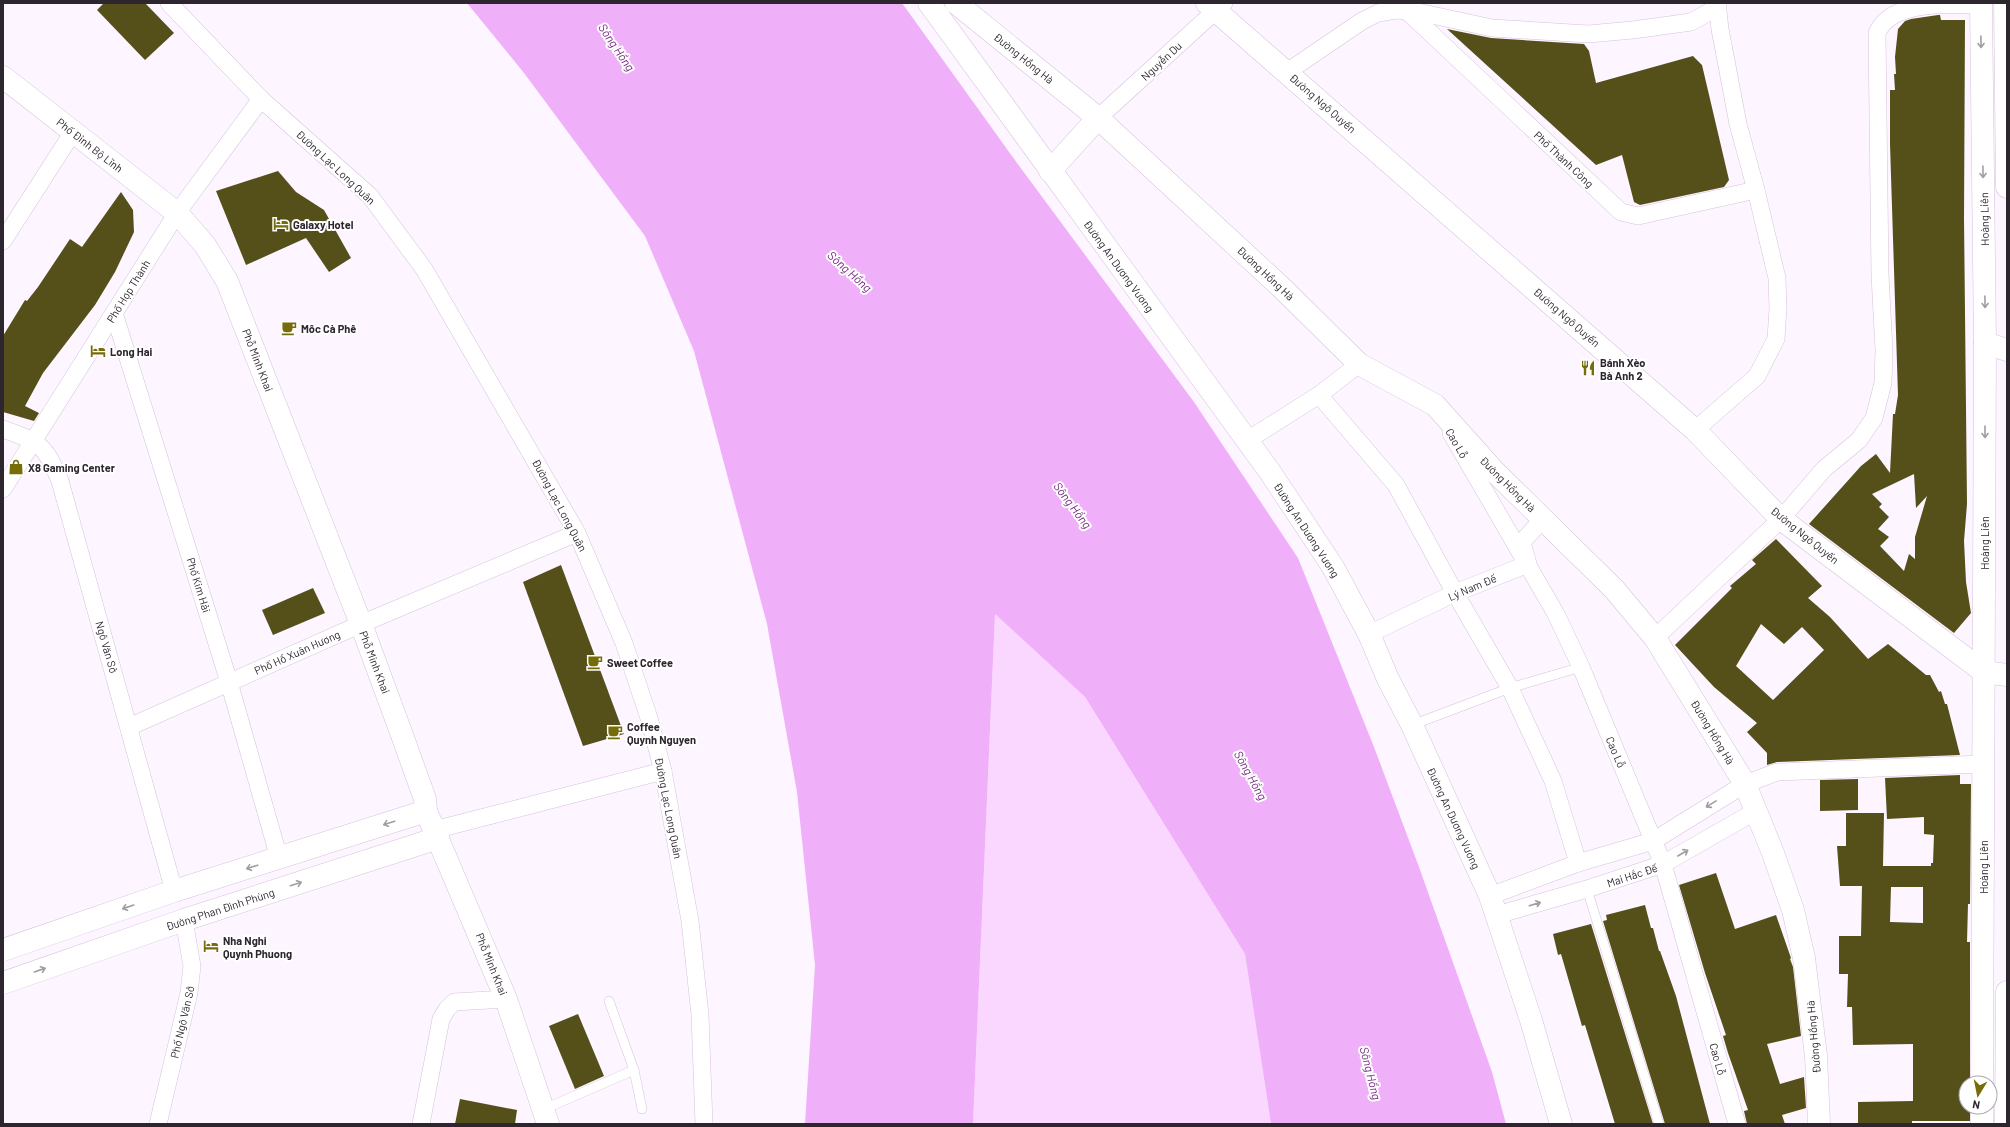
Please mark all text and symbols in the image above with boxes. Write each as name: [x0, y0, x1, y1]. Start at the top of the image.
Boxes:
water label: Sông Hồng: [596, 21, 638, 73]
street label: Đường Hồng Hà: [992, 30, 1056, 86]
one-way arrow: [1977, 35, 1985, 48]
street label: Nguyễn Du: [1138, 39, 1184, 83]
street label: Đường Ngô Quyến: [1287, 71, 1359, 135]
street label: Phố Đinh Bộ Lĩnh: [54, 115, 126, 175]
street label: Đường Lạc Long Quân: [294, 127, 378, 207]
street label: Phố Thành Công: [1532, 128, 1597, 190]
one-way arrow: [1979, 165, 1987, 178]
street label: Hoàng Liên: [1977, 192, 1991, 246]
hotel icon: Galaxy Hotel: [272, 215, 290, 233]
street label: Đường An Dương Vương: [1081, 217, 1157, 315]
place label: Galaxy Hotel: [293, 218, 354, 231]
street label: Đường Hồng Hà: [1235, 243, 1297, 303]
water label: Sông Hồng: [825, 248, 875, 294]
street label: Phố Hợp Thành: [104, 257, 152, 325]
street label: Đường Ngô Quyến: [1531, 285, 1603, 349]
one-way arrow: [1981, 295, 1988, 308]
cafe icon: Môc Cà Phê: [280, 319, 298, 337]
place label: Môc Cà Phê: [301, 322, 356, 335]
street label: Phỗ Minh Khai: [240, 327, 276, 393]
hotel icon: Long Hai: [89, 342, 107, 360]
place label: Long Hai: [110, 345, 152, 358]
place label: Bánh Xèo Bà Anh 2: [1600, 356, 1646, 382]
restaurant icon: Bánh Xèo Bà Anh 2: [1579, 359, 1597, 377]
one-way arrow: [1981, 425, 1989, 438]
street label: Cao Lỗ: [1443, 426, 1471, 460]
street label: Đường Hồng Hà: [1478, 454, 1538, 514]
street label: Đường Lạc Long Quân: [530, 457, 590, 554]
shop icon: X8 Gaming Center: [7, 458, 25, 476]
place label: X8 Gaming Center: [28, 461, 116, 474]
water label: Sông Hồng: [1051, 479, 1095, 531]
street label: Đường An Dương Vương: [1271, 480, 1343, 580]
street label: Đường Ngô Quyến: [1768, 504, 1842, 566]
street label: Hoàng Liên: [1978, 516, 1991, 570]
street label: Phố Kim Hải: [184, 556, 214, 614]
street label: Lý Nam Đế: [1446, 571, 1498, 603]
street label: Ngô Văn Sở: [93, 620, 121, 675]
street label: Phố Hồ Xuân Hương: [252, 627, 342, 677]
street label: Phỗ Minh Khai: [357, 629, 393, 695]
cafe icon: Sweet Coffee: [586, 653, 604, 671]
place label: Sweet Coffee: [607, 656, 673, 669]
street label: Đường Hồng Hà: [1689, 697, 1737, 767]
place label: Coffee Quynh Nguyen: [627, 720, 696, 746]
cafe icon: Coffee Quynh Nguyen: [606, 723, 624, 741]
street label: Cao Lỗ: [1604, 734, 1628, 770]
water label: Sông Hồng: [1232, 748, 1270, 802]
street label: Đường Lạc Long Quân: [653, 756, 685, 860]
street label: Đường An Dương Vương: [1425, 765, 1483, 871]
one-way arrow: [1705, 801, 1717, 809]
one-way arrow: [383, 820, 396, 827]
street label: Hoàng Liên: [1977, 840, 1990, 894]
one-way arrow: [1677, 848, 1689, 856]
street label: Mai Hắc Đế: [1605, 861, 1659, 889]
one-way arrow: [246, 864, 259, 871]
one-way arrow: [289, 880, 302, 887]
street label: Đường Phan Đình Phùng: [164, 885, 276, 933]
one-way arrow: [1528, 900, 1541, 908]
one-way arrow: [123, 904, 135, 912]
street label: Phỗ Minh Khai: [474, 931, 511, 997]
place label: Nha Nghi Quynh Phuong: [223, 934, 292, 960]
hotel icon: Nha Nghi Quynh Phuong: [202, 937, 220, 955]
one-way arrow: [33, 966, 45, 974]
street label: Phố Ngô Văn Sở: [167, 984, 197, 1059]
street label: Đường Hồng Hà: [1803, 1000, 1823, 1074]
street label: Cao Lỗ: [1707, 1042, 1729, 1077]
water label: Sông Hồng: [1358, 1045, 1384, 1101]
north arrow: [1958, 1075, 1998, 1115]
text: N: [1971, 1098, 1981, 1112]

